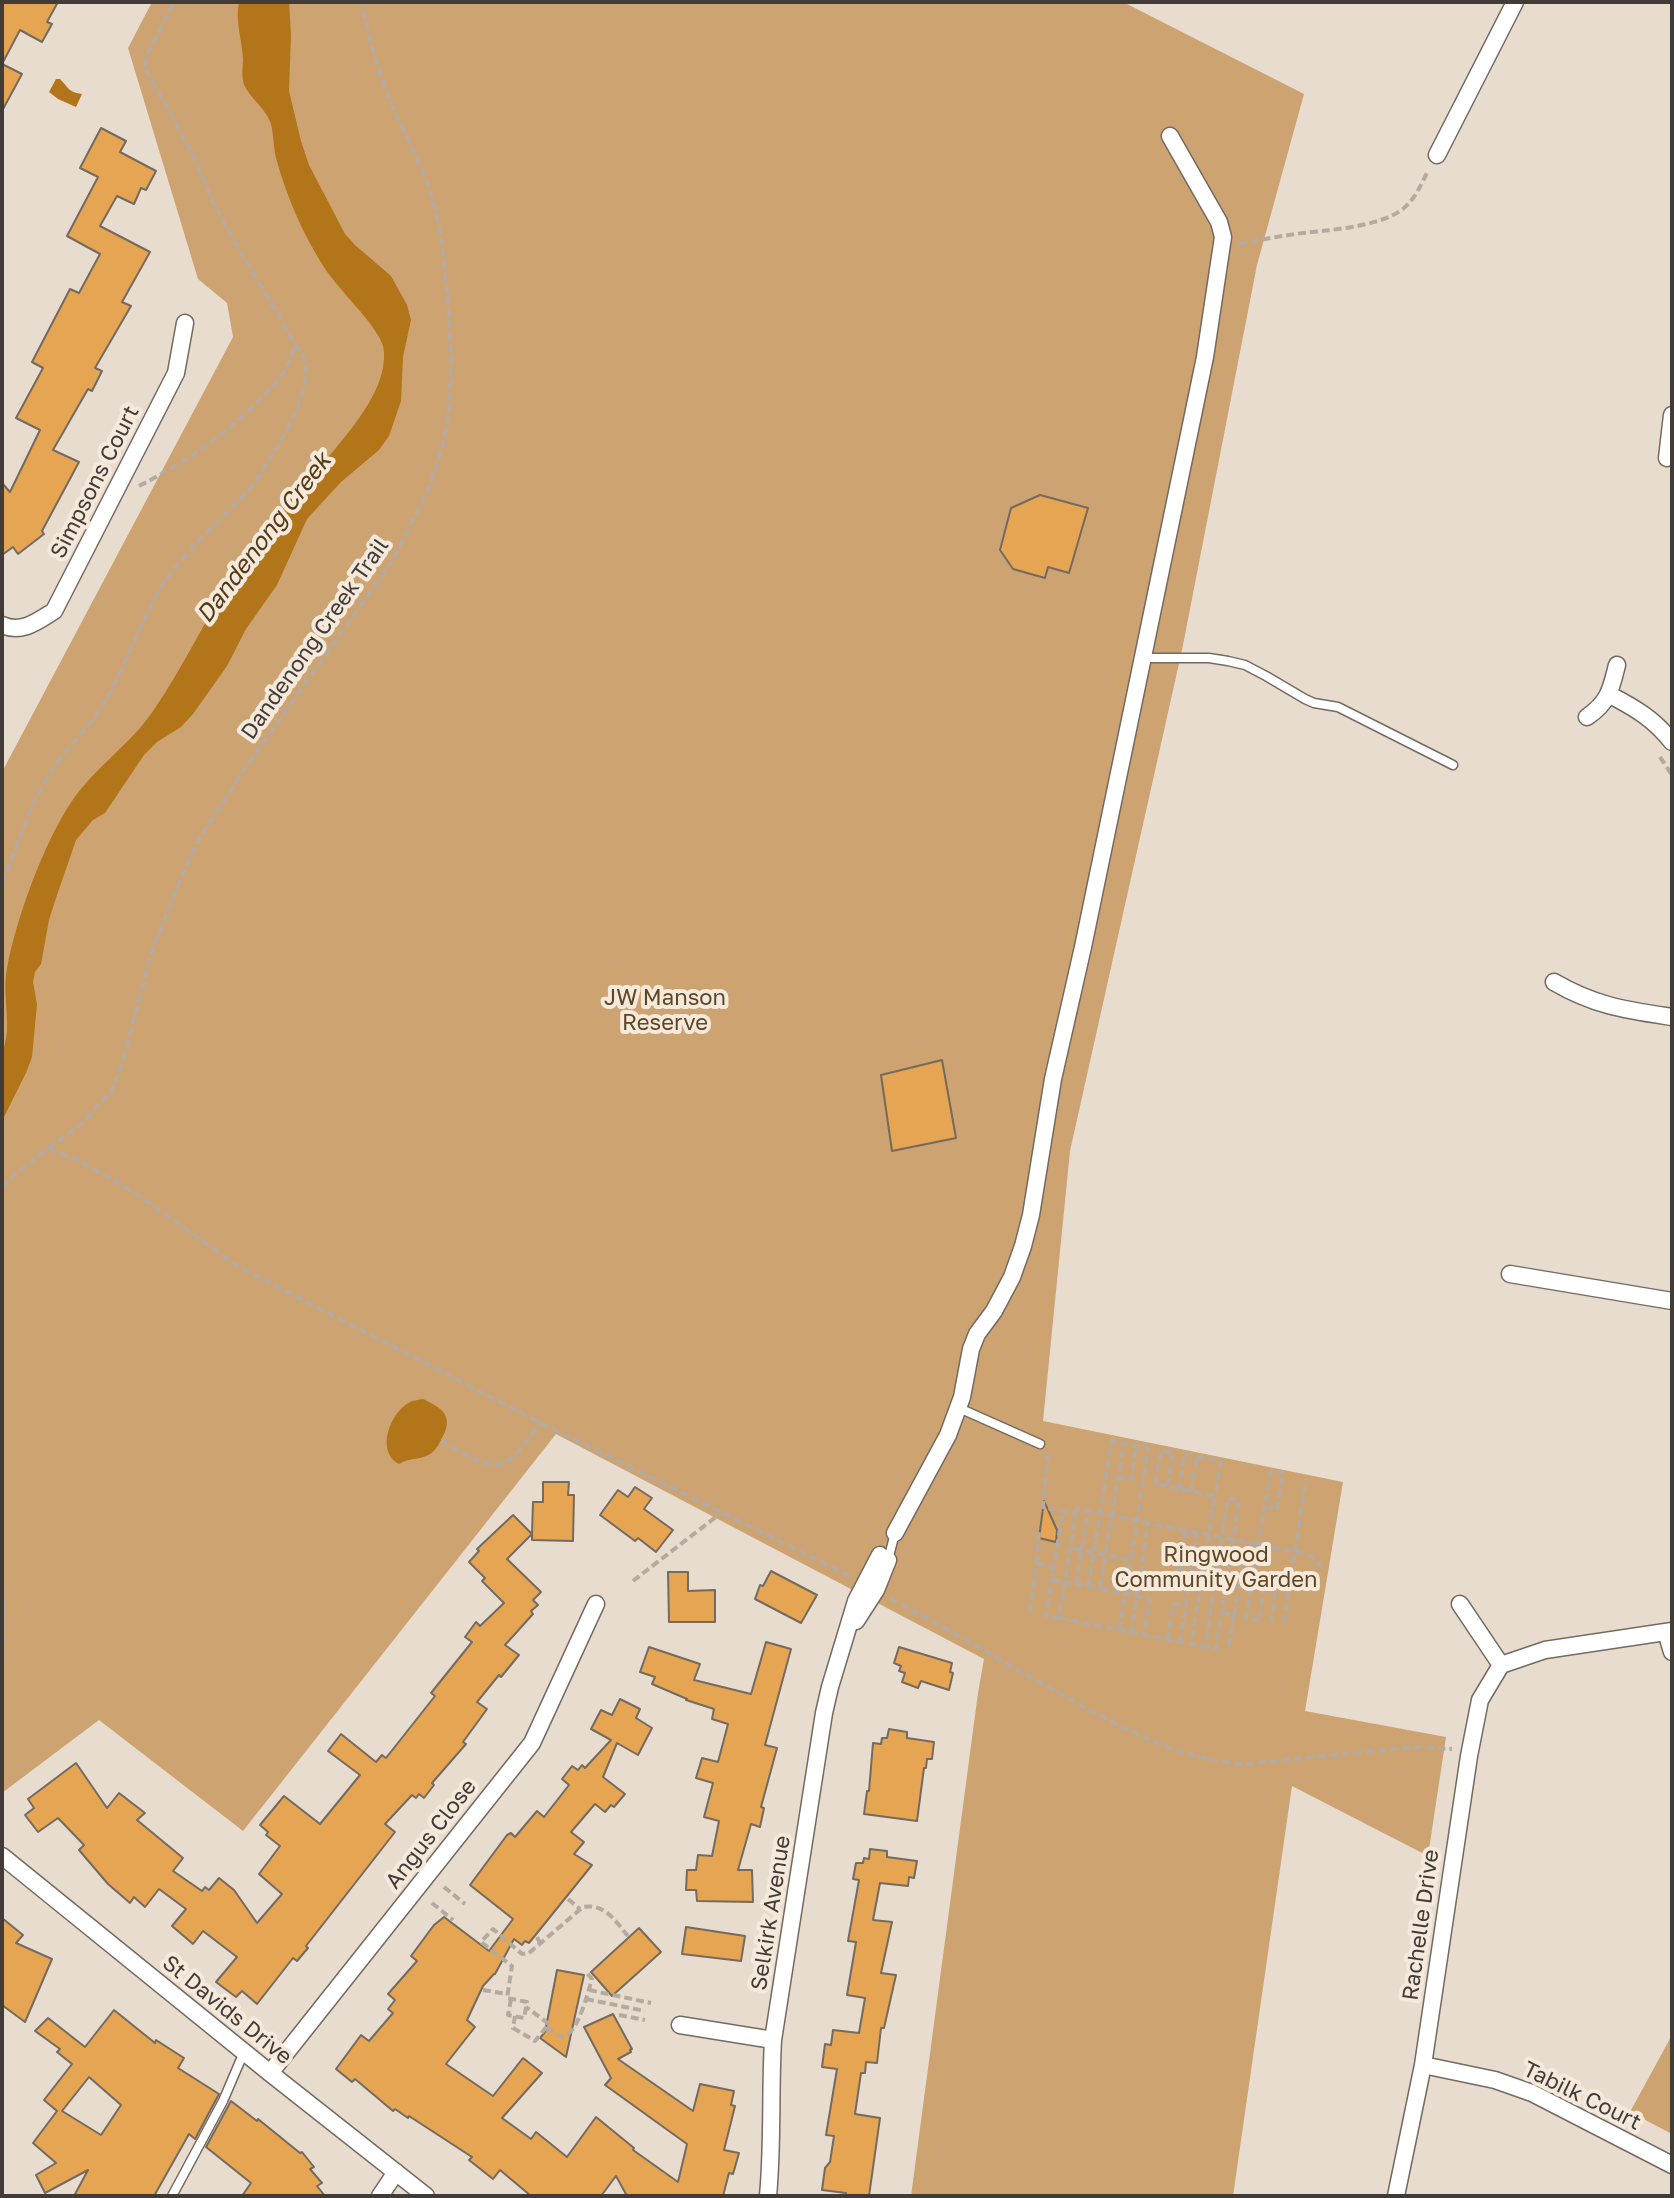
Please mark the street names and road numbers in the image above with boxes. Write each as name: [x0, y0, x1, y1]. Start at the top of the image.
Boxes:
street label: Simpsons Court: [45, 401, 145, 563]
street label: Dandenong Creek Trail: [236, 534, 394, 744]
street label: Angus Close: [380, 1774, 482, 1894]
street label: Selkirk Avenue: [746, 1834, 796, 1992]
street label: Rachelle Drive: [1397, 1848, 1445, 2002]
street label: St Davids Drive: [157, 1950, 297, 2070]
street label: Tabilk Court: [1519, 2056, 1645, 2136]

